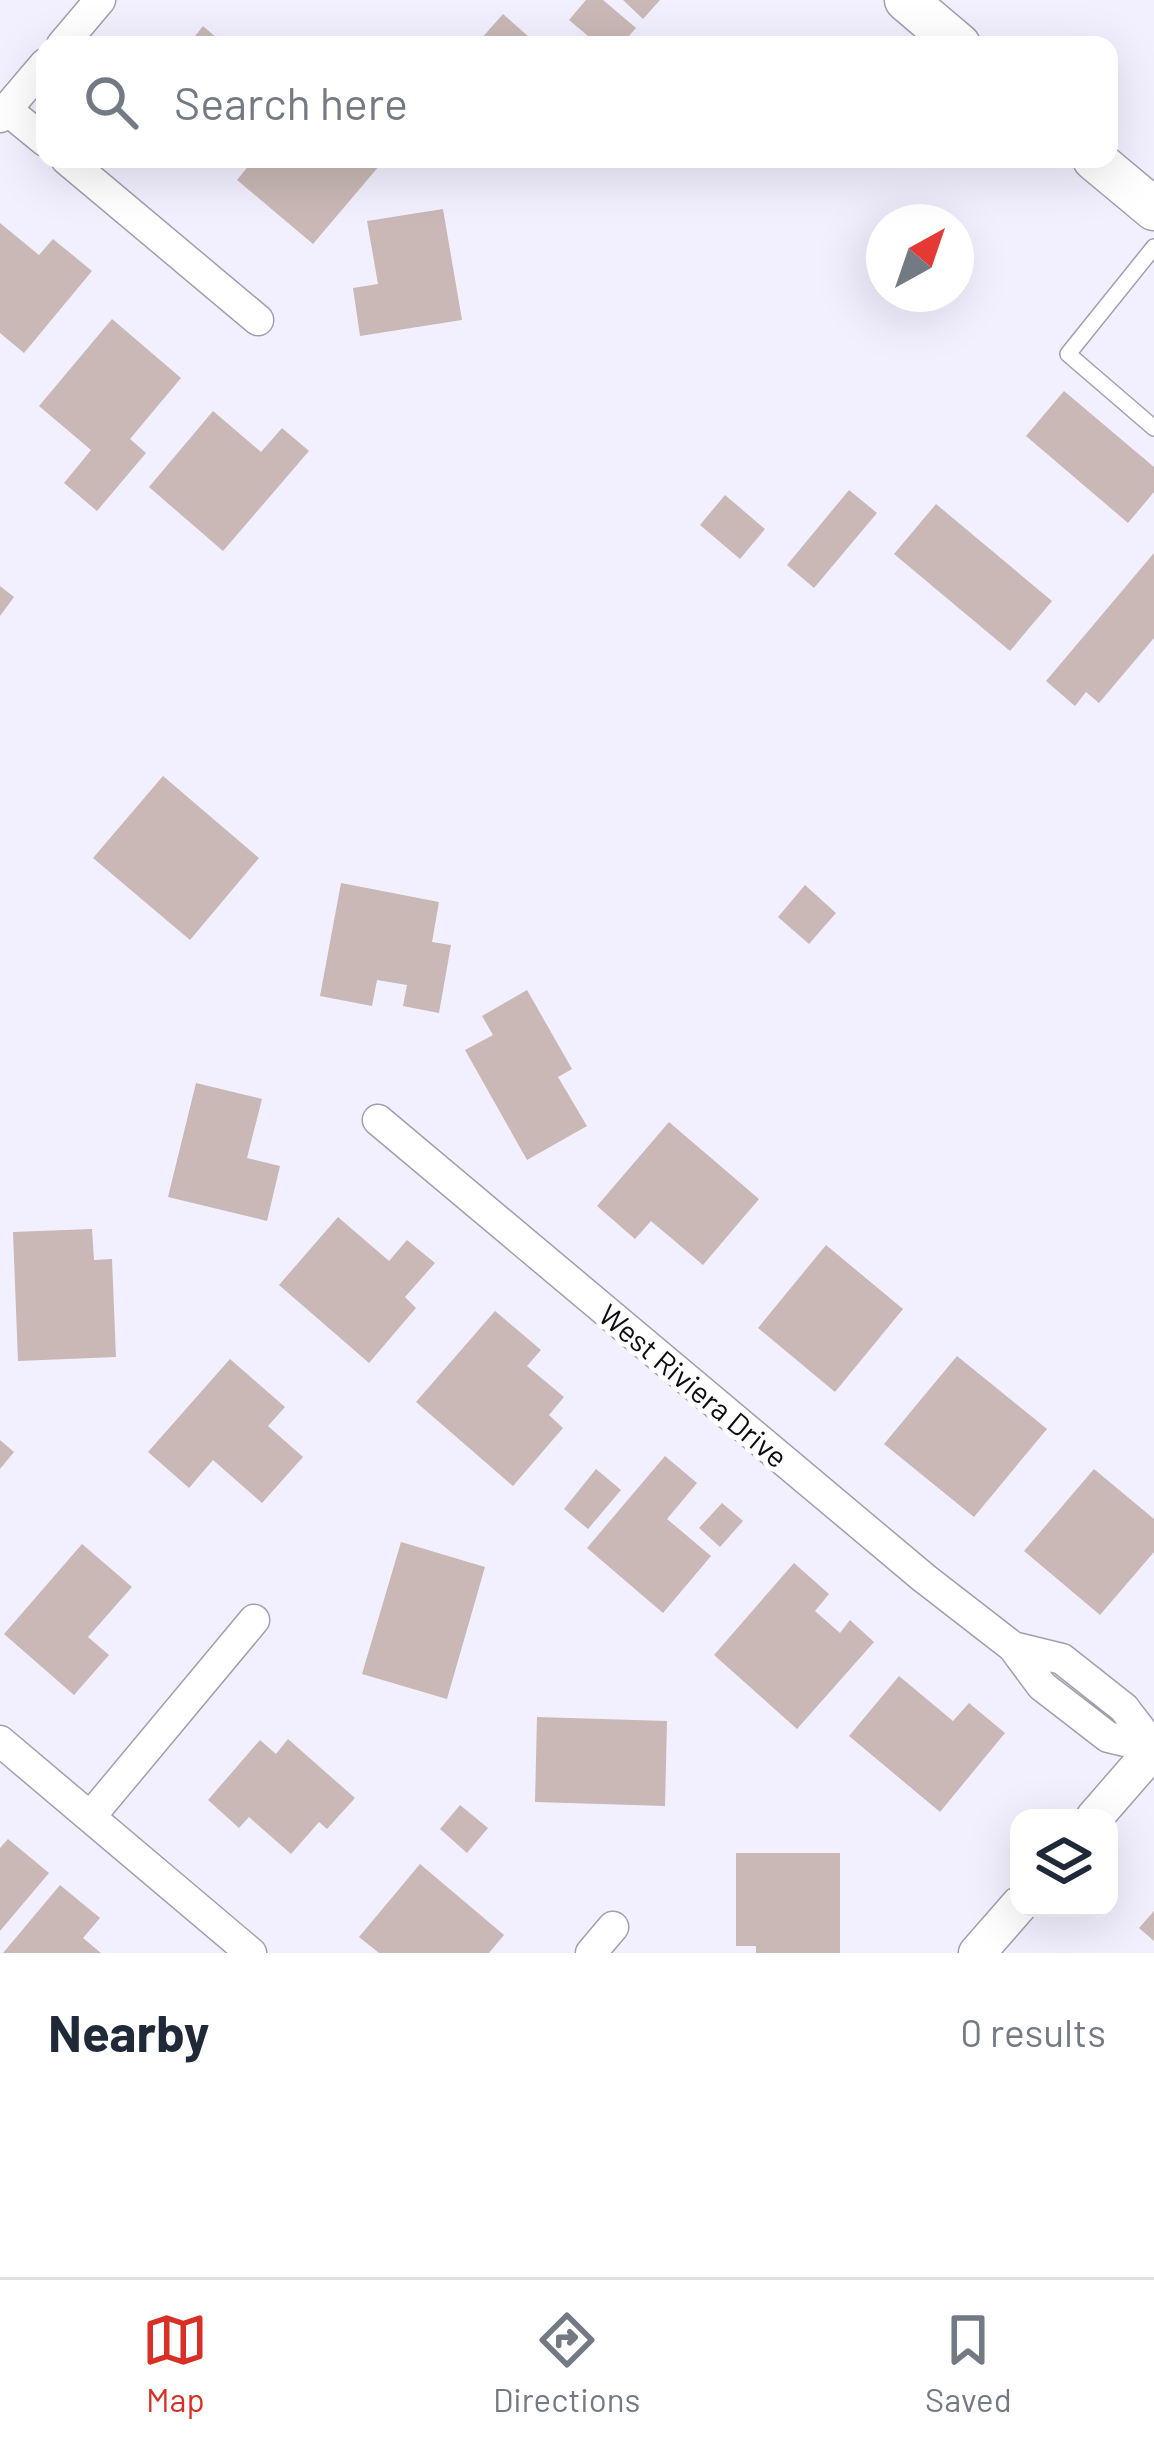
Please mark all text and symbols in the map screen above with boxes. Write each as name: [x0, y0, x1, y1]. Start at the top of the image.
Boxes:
search box: [36, 36, 1118, 168]
icon: search: [78, 69, 144, 135]
text: Search here: [174, 75, 408, 129]
north arrow: [866, 204, 974, 312]
street label: West Riviera Drive: [592, 1296, 796, 1474]
map controls: [1010, 1809, 1118, 1917]
button: layers: [1010, 1809, 1118, 1917]
text: Nearby: [48, 2001, 209, 2062]
text: 0 results: [960, 2008, 1106, 2055]
tab: Map: [142, 2307, 208, 2419]
tab: Directions: [493, 2307, 640, 2419]
tab: Saved: [925, 2307, 1012, 2419]

